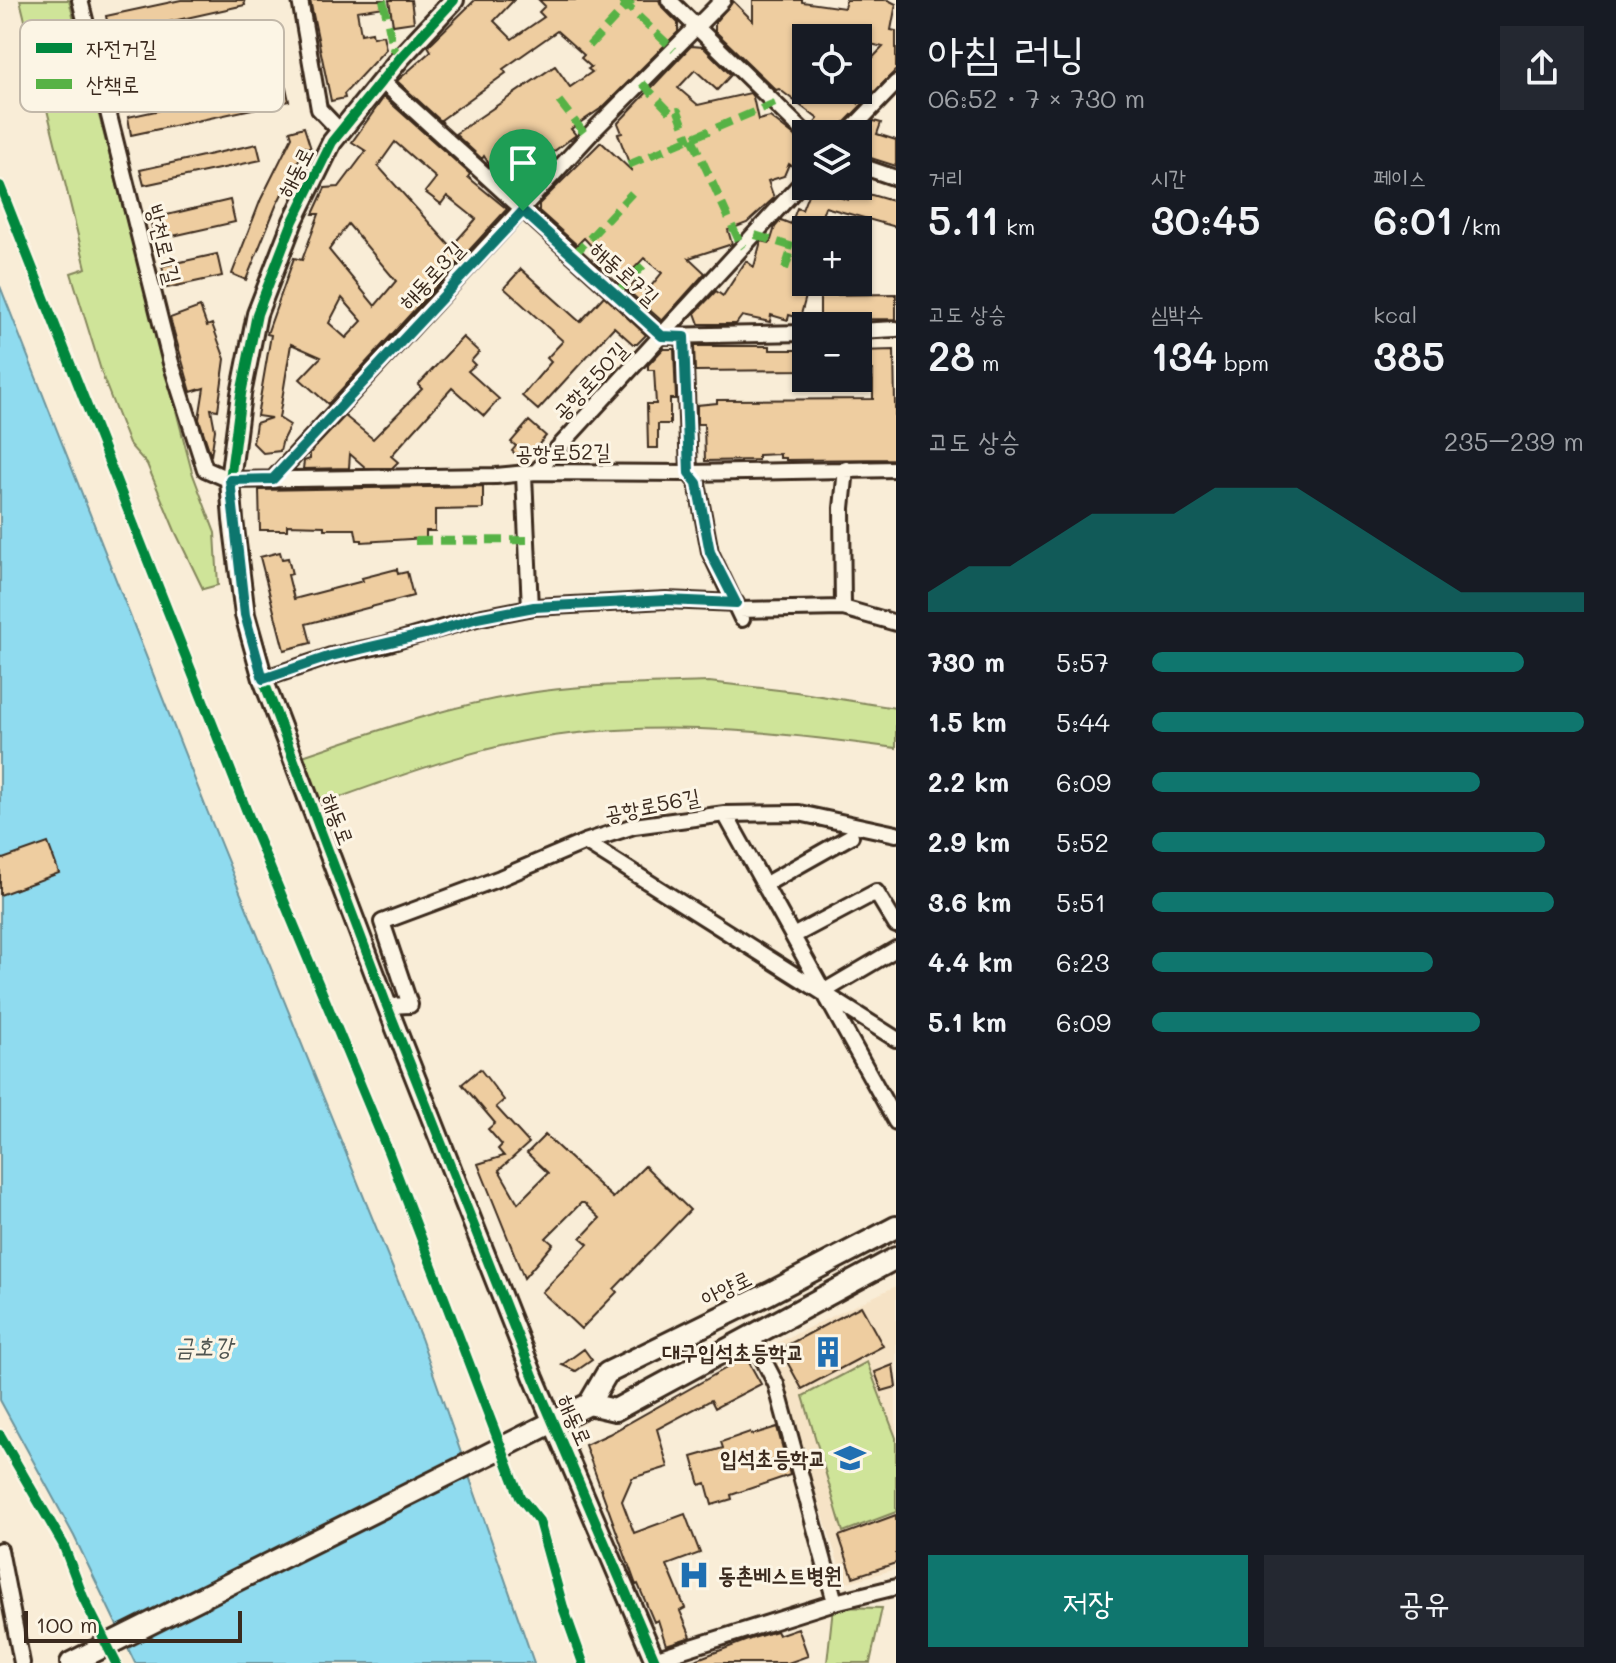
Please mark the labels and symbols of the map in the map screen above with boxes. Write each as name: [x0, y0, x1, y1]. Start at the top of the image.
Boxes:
legend: [20, 20, 284, 112]
text: 자전거길: [86, 33, 157, 62]
text: 산책로: [86, 69, 139, 98]
pin: [489, 129, 557, 211]
street label: 해동로: [270, 142, 320, 202]
street label: 방천로1길: [141, 201, 188, 287]
street label: 해동로3길: [391, 234, 470, 315]
street label: 해동로7길: [585, 234, 666, 311]
street label: 공항로50길: [546, 335, 634, 426]
street label: 공항로52길: [515, 436, 611, 467]
street label: 공항로56길: [602, 781, 703, 828]
street label: 해동로: [315, 789, 362, 849]
street label: 아양로: [696, 1263, 756, 1312]
water label: 금호강: [175, 1330, 236, 1361]
building icon: 대구입석초등학교: [811, 1335, 845, 1369]
place label: 대구입석초등학교: [662, 1337, 804, 1366]
street label: 해동로: [551, 1390, 600, 1450]
school or university icon: 입석초등학교: [833, 1441, 867, 1475]
place label: 입석초등학교: [720, 1443, 826, 1472]
hospital icon: 동촌베스트병원: [677, 1558, 711, 1592]
place label: 동촌베스트병원: [718, 1560, 842, 1589]
scale bar: [24, 1607, 242, 1643]

